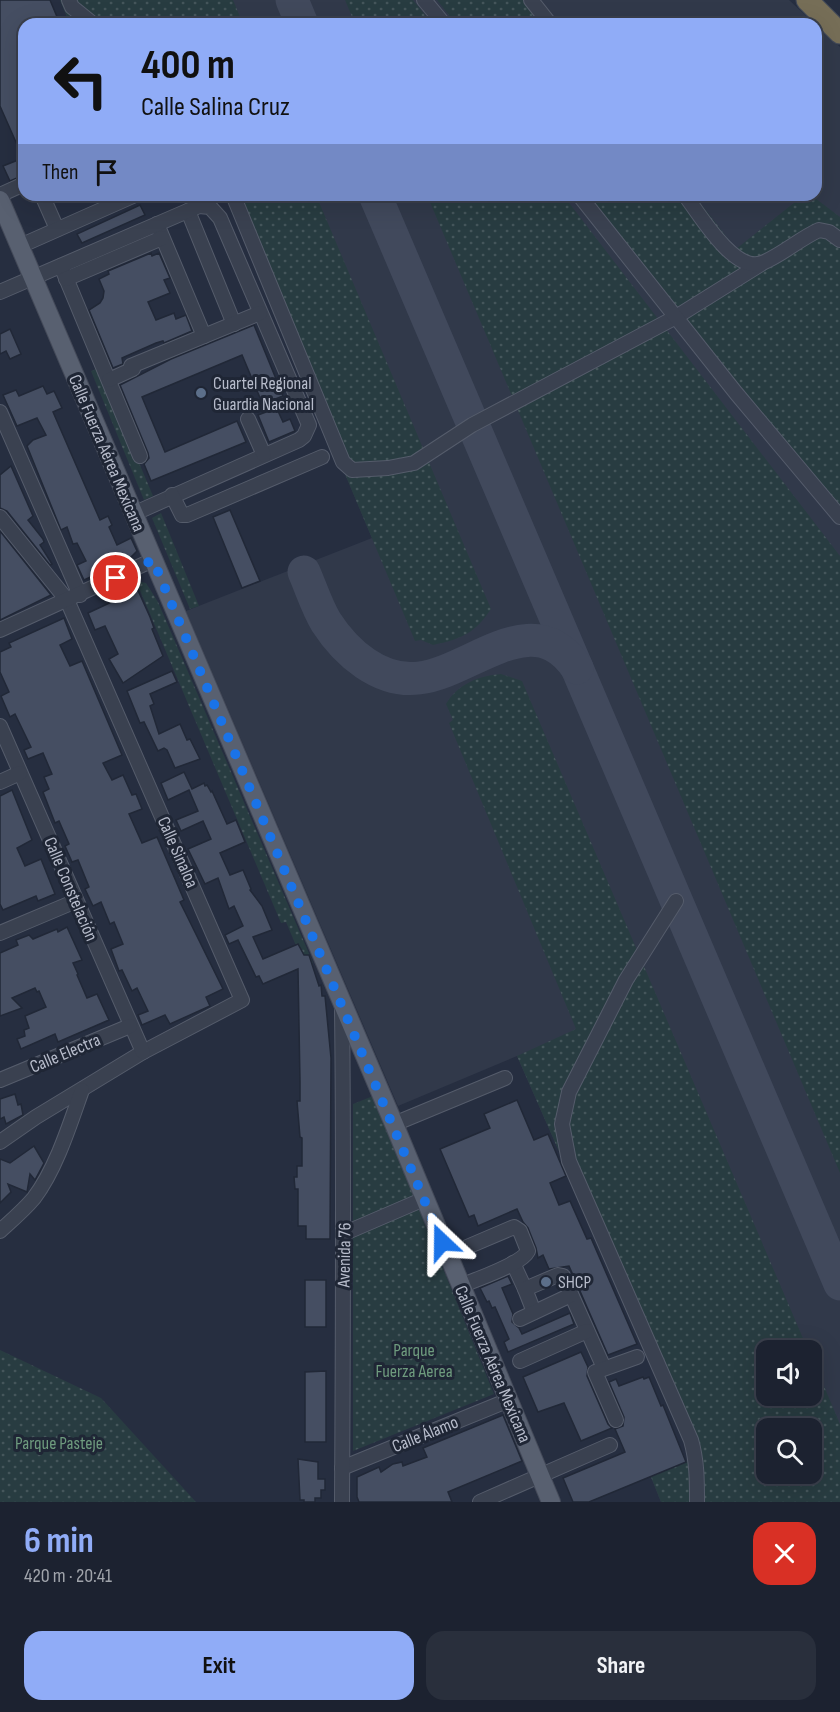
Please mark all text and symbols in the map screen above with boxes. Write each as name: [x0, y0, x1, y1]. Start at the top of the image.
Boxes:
text: 400 m: [141, 40, 235, 91]
icon: left: [42, 42, 120, 120]
text: Calle Salina Cruz: [141, 91, 290, 123]
icon: arrive: [90, 156, 123, 189]
text: Then: [42, 159, 78, 186]
street label: Calle Fuerza Aérea Mexicana: [64, 371, 149, 535]
place label: Cuartel Regional Guardia Nacional: [213, 373, 314, 415]
marker: Cuartel Regional Guardia Nacional: [194, 386, 208, 400]
pin: [90, 552, 141, 603]
icon: arrive: [99, 561, 132, 594]
street label: Calle Sinaloa: [153, 813, 203, 891]
street label: Calle Constelación: [39, 834, 102, 944]
street label: Calle Electra: [27, 1029, 104, 1078]
position arrow: [410, 1210, 474, 1274]
street label: Avenida 76: [333, 1222, 356, 1289]
place label: SHCP: [558, 1272, 592, 1293]
marker: SHCP: [539, 1275, 553, 1289]
street label: Calle Fuerza Aérea Mexicana: [450, 1282, 535, 1446]
park label: Parque Fuerza Aerea: [375, 1340, 453, 1382]
map controls: [756, 1340, 822, 1484]
button: sound: [756, 1340, 822, 1406]
street label: Calle Álamo: [389, 1412, 461, 1457]
button: search: [756, 1418, 822, 1484]
park label: Parque Pasteje: [15, 1433, 103, 1454]
text: 6 min: [24, 1520, 94, 1563]
button: close: [753, 1522, 816, 1585]
text: 420 m · 20:41: [24, 1564, 112, 1588]
button: Exit: [24, 1631, 414, 1700]
button: Share: [426, 1631, 816, 1700]

